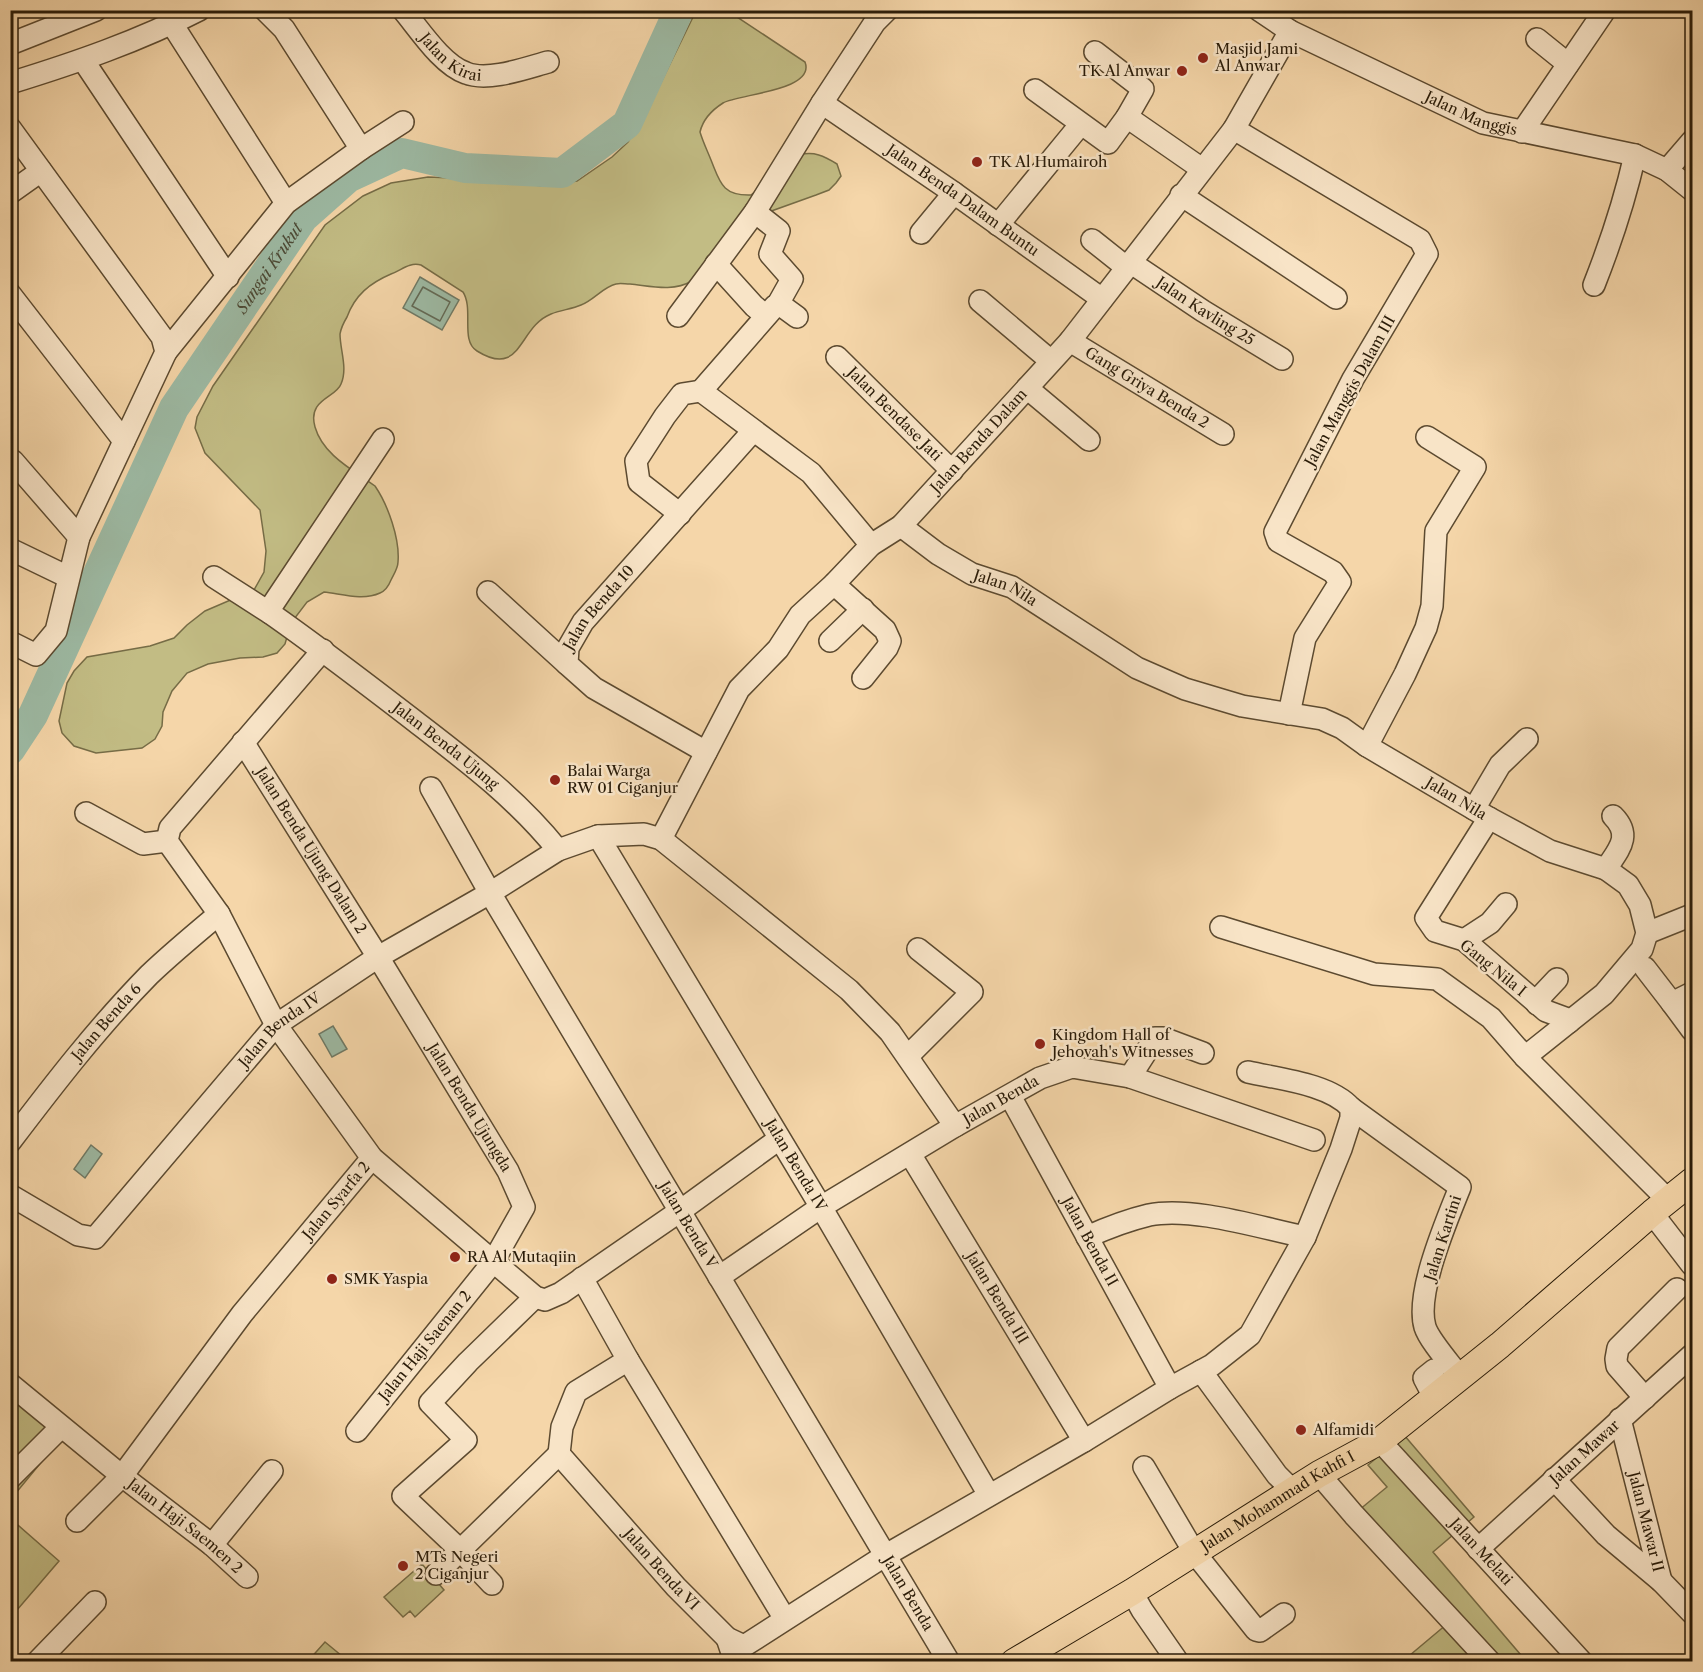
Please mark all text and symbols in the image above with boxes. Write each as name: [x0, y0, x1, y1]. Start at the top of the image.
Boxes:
street label: Jalan Kirai: [415, 27, 482, 85]
place label: Masjid Jami Al Anwar: [1214, 39, 1298, 75]
marker: Masjid Jami Al Anwar: [1196, 51, 1210, 65]
place label: TK Al Anwar: [1079, 61, 1171, 80]
marker: TK Al Anwar: [1175, 64, 1189, 78]
street label: Jalan Manggis: [1420, 86, 1519, 139]
street label: Jalan Benda Dalam Buntu: [881, 139, 1043, 260]
place label: TK Al Humairoh: [989, 152, 1108, 171]
marker: TK Al Humairoh: [970, 155, 984, 169]
water label: Sungai Krukut: [231, 218, 308, 318]
street label: Jalan Kavling 25: [1151, 271, 1258, 349]
street label: Jalan Manggis Dalam III: [1299, 312, 1399, 471]
street label: Gang Griya Benda 2: [1082, 342, 1213, 432]
street label: Jalan Bendase Jati: [842, 361, 947, 465]
street label: Jalan Benda Dalam: [925, 384, 1031, 498]
street label: Jalan Benda 10: [558, 561, 638, 655]
street label: Jalan Nila: [969, 565, 1041, 610]
street label: Jalan Benda Ujung: [387, 696, 503, 793]
place label: Balai Warga RW 01 Ciganjur: [567, 761, 679, 797]
street label: Jalan Benda Ujung Dalam 2: [251, 762, 371, 937]
street label: Jalan Nila: [1421, 772, 1491, 824]
marker: Balai Warga RW 01 Ciganjur: [548, 773, 562, 787]
street label: Gang Nila I: [1456, 935, 1530, 1000]
street label: Jalan Benda 6: [66, 979, 145, 1066]
street label: Jalan Benda IV: [233, 987, 325, 1073]
place label: Kingdom Hall of Jehovah's Witnesses: [1050, 1025, 1194, 1061]
marker: Kingdom Hall of Jehovah's Witnesses: [1033, 1037, 1047, 1051]
street label: Jalan Benda Ujungda: [422, 1038, 516, 1175]
street label: Jalan Benda: [958, 1071, 1042, 1130]
street label: Jalan Benda IV: [760, 1113, 832, 1216]
street label: Jalan Syarfa 2: [297, 1158, 374, 1245]
street label: Jalan Benda V: [654, 1176, 722, 1273]
street label: Jalan Benda II: [1057, 1191, 1122, 1289]
street label: Jalan Kartini: [1419, 1192, 1465, 1285]
street label: Jalan Benda III: [961, 1246, 1033, 1347]
place label: RA Al Mutaqiin: [467, 1247, 577, 1266]
marker: RA Al Mutaqiin: [448, 1250, 462, 1264]
place label: SMK Yaspia: [344, 1269, 428, 1288]
marker: SMK Yaspia: [325, 1272, 339, 1286]
street label: Jalan Haji Saenan 2: [373, 1287, 475, 1406]
street label: Jalan Mawar: [1544, 1415, 1624, 1490]
place label: Alfamidi: [1312, 1420, 1375, 1439]
marker: Alfamidi: [1294, 1423, 1308, 1437]
street label: Jalan Mohammad Kahfi I: [1195, 1447, 1358, 1556]
street label: Jalan Mawar II: [1624, 1468, 1668, 1574]
street label: Jalan Haji Saemen 2: [122, 1473, 247, 1577]
street label: Jalan Melati: [1445, 1512, 1517, 1589]
street label: Jalan Benda VI: [618, 1523, 703, 1614]
place label: MTs Negeri 2 Ciganjur: [415, 1547, 499, 1583]
street label: Jalan Benda: [878, 1550, 938, 1634]
marker: MTs Negeri 2 Ciganjur: [396, 1559, 410, 1573]

